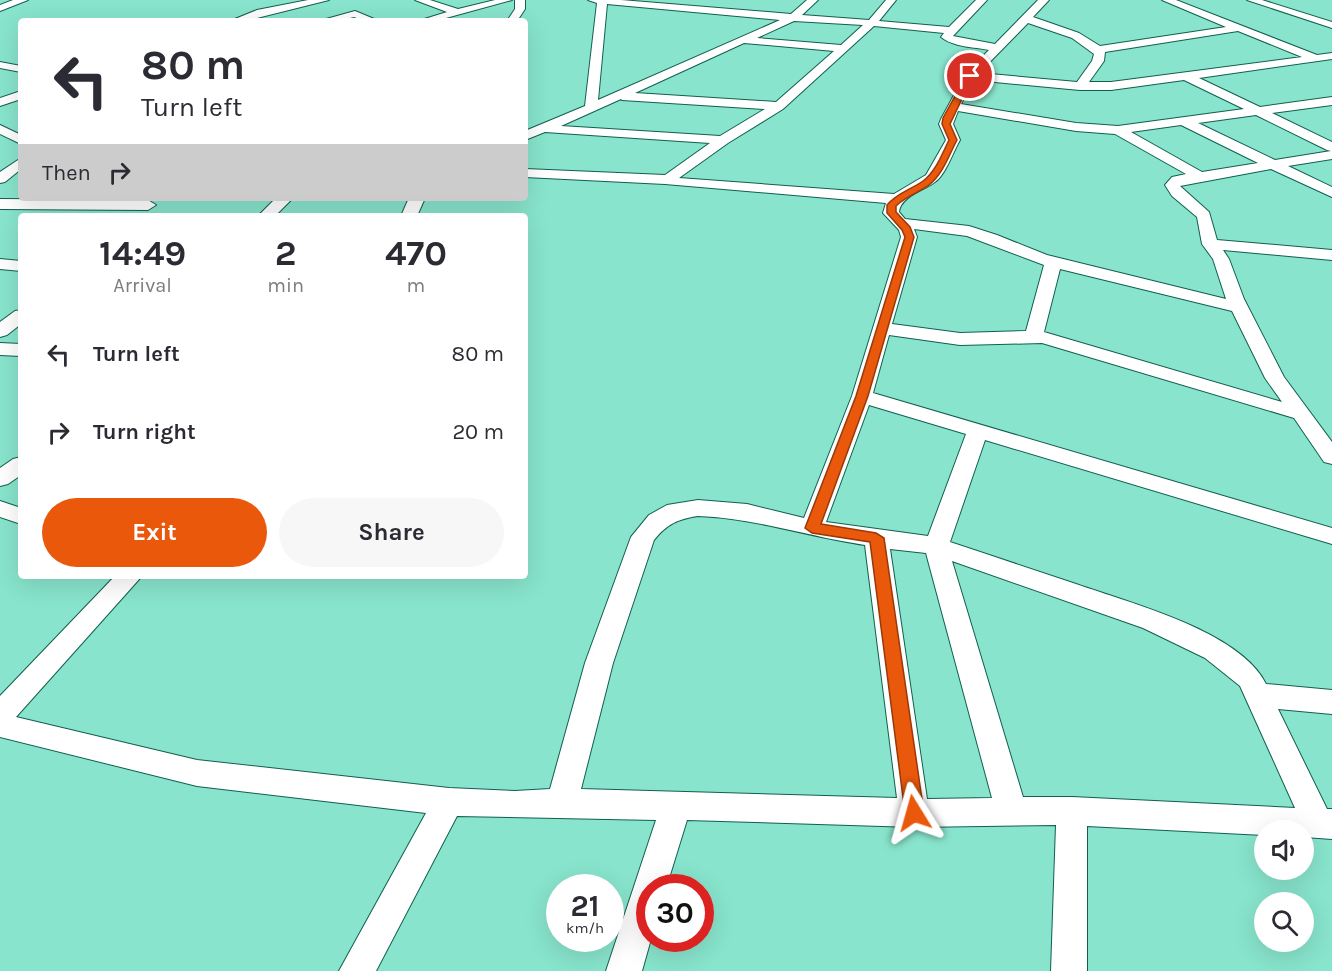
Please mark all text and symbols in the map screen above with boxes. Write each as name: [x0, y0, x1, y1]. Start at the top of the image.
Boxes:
text: 80 m: [141, 40, 245, 90]
icon: left: [42, 42, 120, 120]
pin: [944, 50, 995, 101]
icon: arrive: [953, 59, 986, 92]
text: Turn left: [141, 91, 242, 123]
icon: right: [103, 156, 136, 189]
text: Then: [42, 160, 91, 186]
text: 14:49: [99, 232, 186, 274]
text: 2: [275, 232, 296, 274]
text: 470: [385, 232, 447, 274]
text: Arrival: [113, 274, 172, 297]
text: min: [267, 274, 304, 297]
text: m: [407, 274, 425, 297]
icon: left: [42, 338, 75, 371]
text: Turn left: [93, 341, 180, 367]
text: 80 m: [452, 341, 504, 367]
icon: right: [42, 416, 75, 449]
text: Turn right: [93, 419, 196, 445]
text: 20 m: [452, 419, 504, 445]
button: Exit: [42, 498, 267, 567]
button: Share: [279, 498, 504, 567]
position arrow: [882, 781, 946, 845]
map controls: [1254, 820, 1314, 952]
button: sound: [1254, 820, 1314, 880]
speed limit sign: 30: [636, 874, 714, 952]
text: 21: [571, 888, 599, 924]
button: search: [1254, 892, 1314, 952]
text: km/h: [566, 919, 604, 937]

